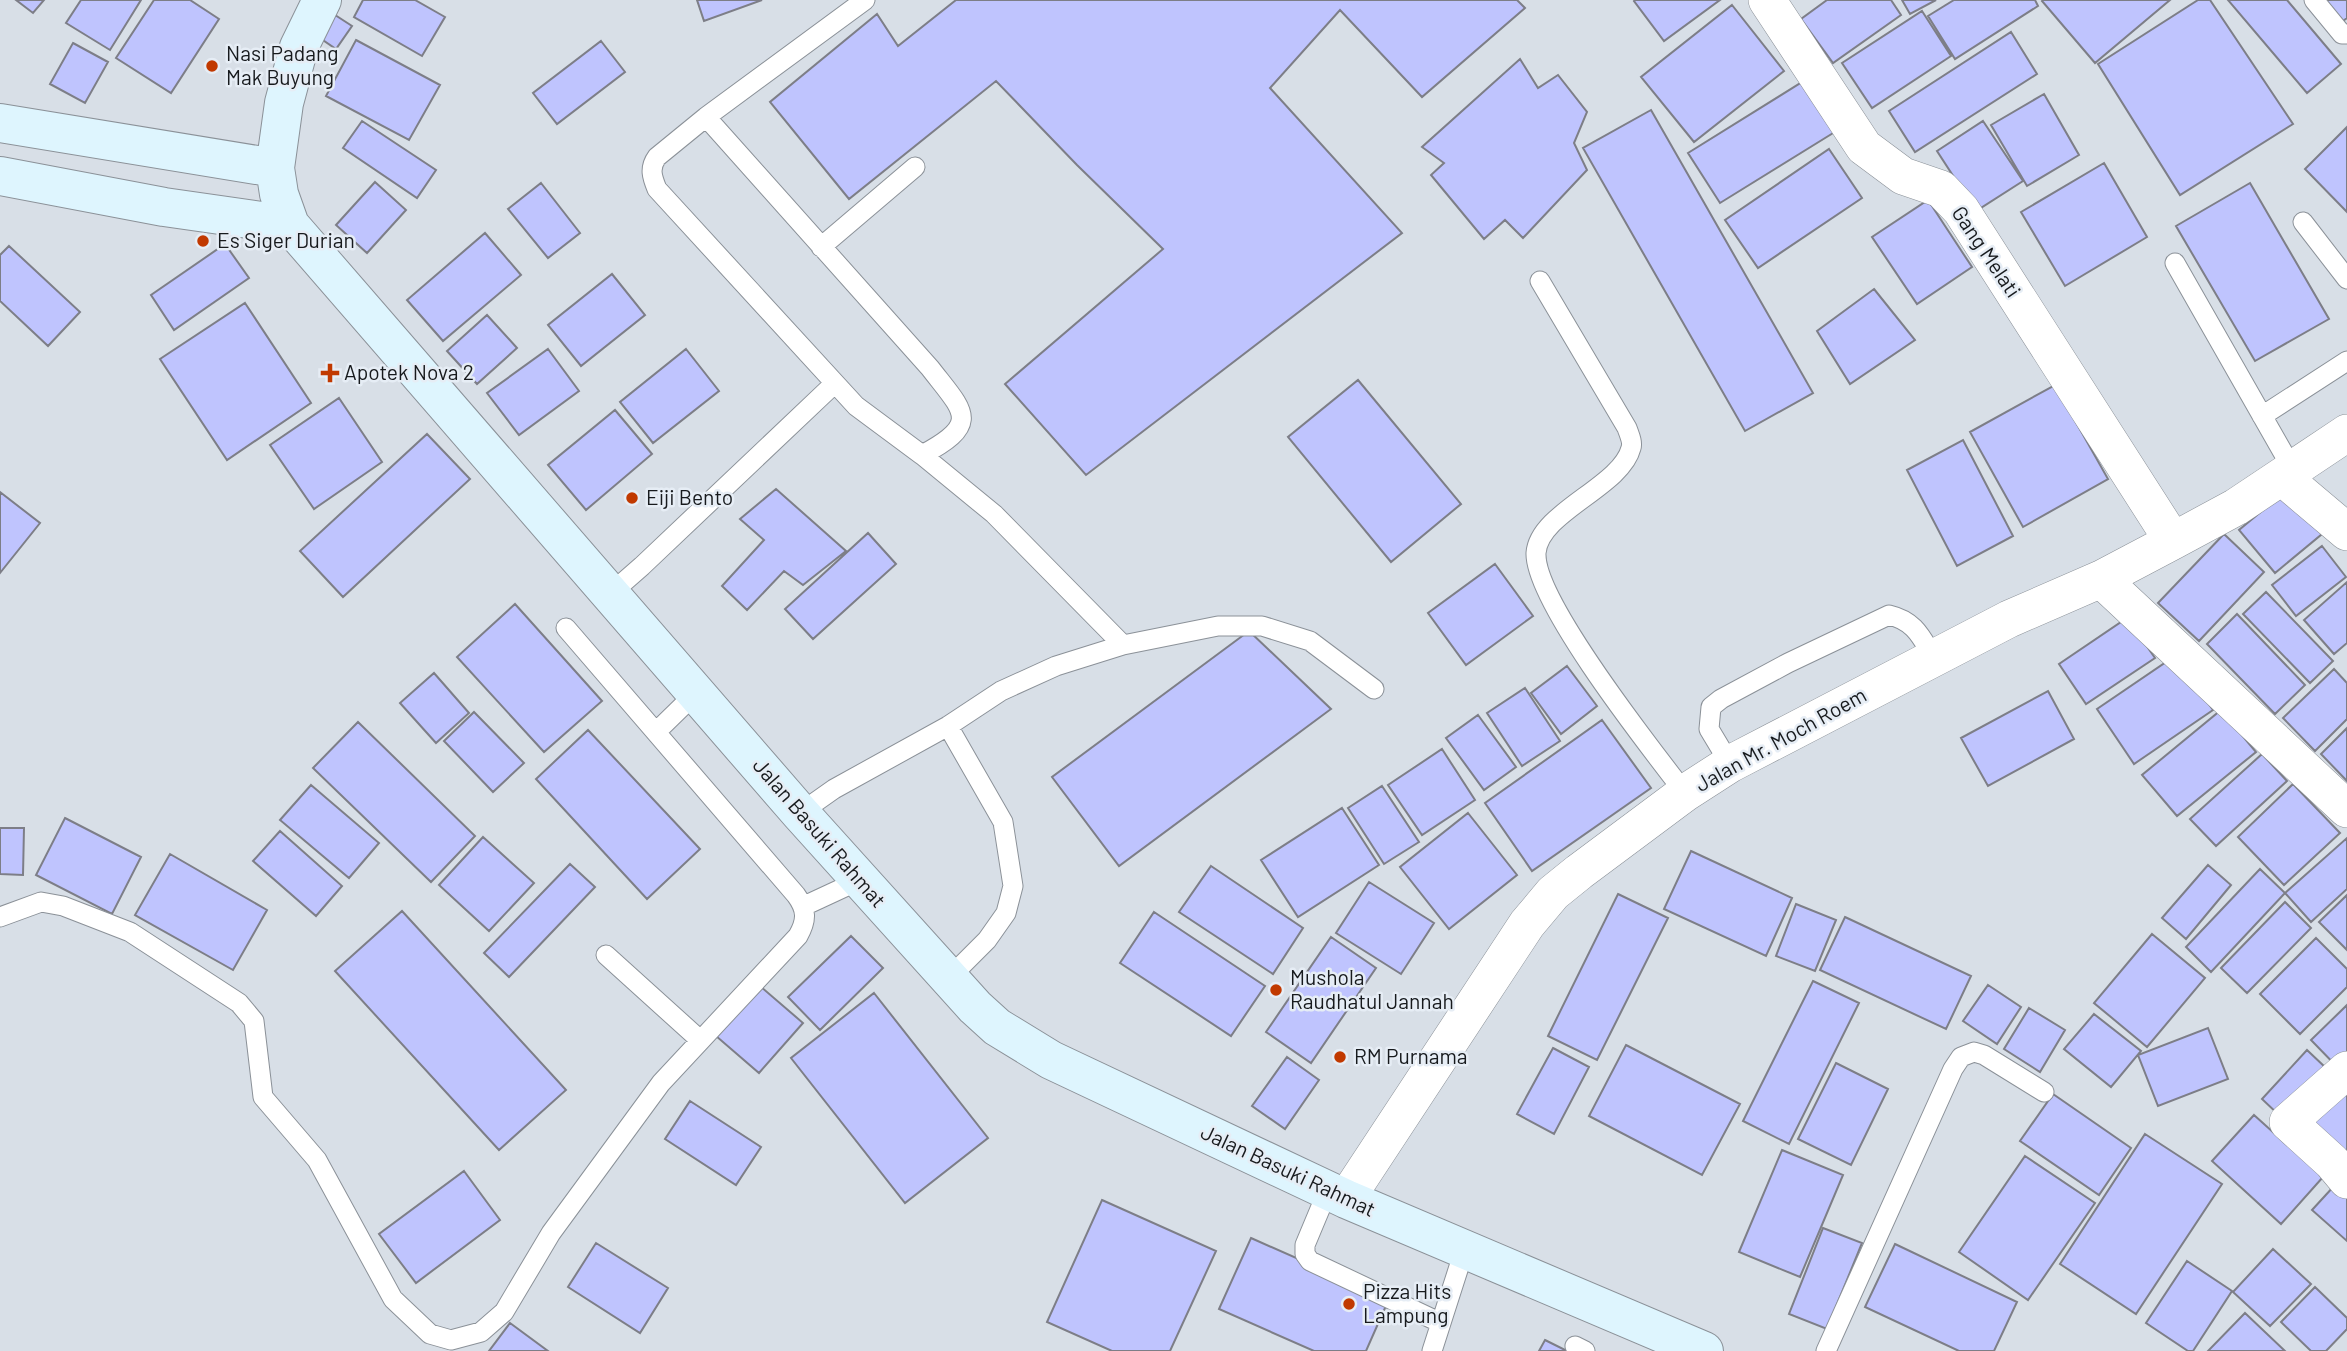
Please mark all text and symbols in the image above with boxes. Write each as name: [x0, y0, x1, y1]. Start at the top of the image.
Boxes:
place label: Nasi Padang Mak Buyung: [226, 40, 338, 89]
marker: Nasi Padang Mak Buyung: [204, 58, 220, 74]
street label: Gang Melati: [1948, 201, 2027, 302]
place label: Es Siger Durian: [217, 227, 355, 252]
marker: Es Siger Durian: [195, 233, 211, 249]
place label: Apotek Nova 2: [344, 359, 474, 384]
marker: Apotek Nova 2: [322, 365, 338, 381]
place label: Eiji Bento: [646, 484, 733, 509]
marker: Eiji Bento: [624, 490, 640, 506]
street label: Jalan Mr. Moch Roem: [1690, 681, 1870, 796]
street label: Jalan Basuki Rahmat: [748, 752, 892, 912]
place label: Mushola Raudhatul Jannah: [1290, 964, 1454, 1013]
marker: Mushola Raudhatul Jannah: [1268, 982, 1284, 998]
place label: RM Purnama: [1354, 1043, 1468, 1068]
marker: RM Purnama: [1332, 1049, 1348, 1065]
street label: Jalan Basuki Rahmat: [1197, 1118, 1380, 1221]
place label: Pizza Hits Lampung: [1363, 1278, 1451, 1327]
marker: Pizza Hits Lampung: [1341, 1296, 1357, 1312]

